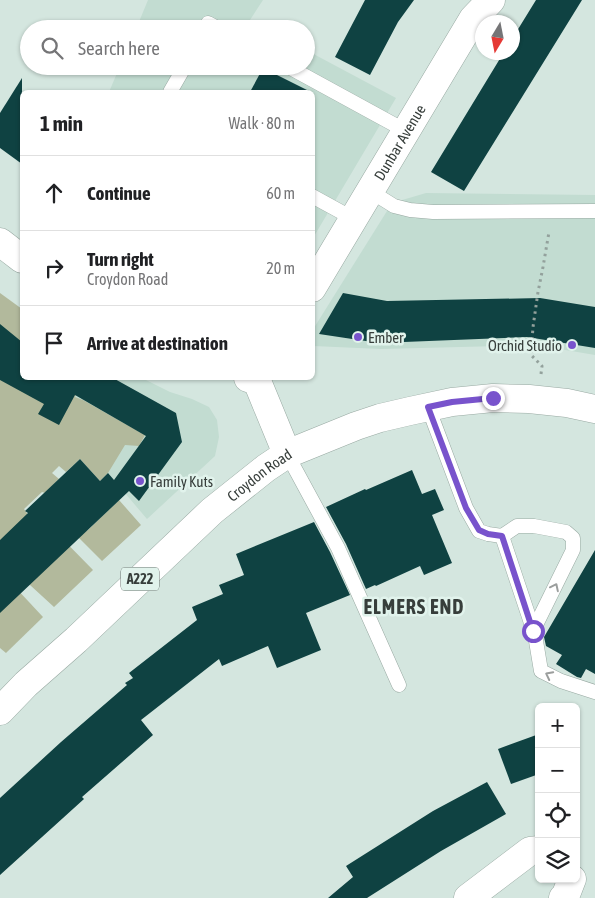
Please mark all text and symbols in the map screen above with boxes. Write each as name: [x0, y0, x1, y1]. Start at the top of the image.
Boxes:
north arrow: [475, 15, 520, 60]
search box: [20, 20, 315, 75]
icon: search: [38, 34, 66, 62]
text: Search here: [78, 37, 160, 59]
street label: Dunbar Avenue: [370, 101, 429, 183]
text: 1 min: [40, 111, 83, 135]
text: Walk · 80 m: [229, 114, 295, 132]
icon: ahead: [40, 179, 68, 207]
text: Continue: [87, 182, 151, 204]
text: 60 m: [266, 184, 295, 202]
text: Turn right: [87, 248, 154, 270]
icon: right: [40, 254, 68, 282]
text: 20 m: [266, 259, 295, 277]
text: Croydon Road: [87, 270, 168, 288]
icon: arrive: [40, 329, 68, 357]
place label: Ember: [368, 329, 404, 346]
marker: Ember: [352, 331, 364, 343]
text: Arrive at destination: [87, 332, 228, 354]
place label: Orchid Studio: [488, 337, 562, 354]
marker: Orchid Studio: [566, 339, 578, 351]
route end: [482, 387, 505, 410]
street label: Croydon Road: [223, 445, 295, 504]
place label: Family Kuts: [150, 473, 213, 490]
marker: Family Kuts: [134, 475, 146, 487]
road number: A222: [121, 568, 159, 590]
one-way arrow: [549, 583, 559, 592]
district label: ELMERS END: [364, 595, 464, 618]
route start: [522, 620, 545, 643]
one-way arrow: [545, 671, 554, 681]
map controls: [535, 703, 580, 883]
button: +: [535, 703, 580, 748]
button: −: [535, 748, 580, 793]
button: locate: [535, 793, 580, 838]
button: layers: [535, 838, 580, 883]

